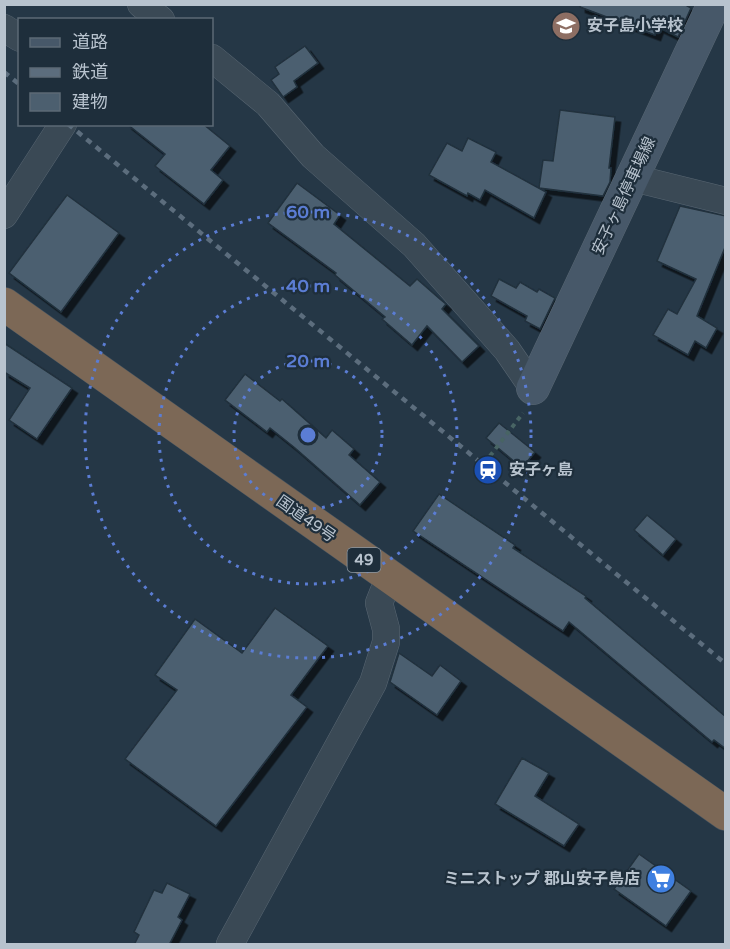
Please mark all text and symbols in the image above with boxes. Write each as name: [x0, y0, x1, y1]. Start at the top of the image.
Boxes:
school or university icon: 安子島小学校: [550, 10, 582, 42]
place label: 安子島小学校: [587, 16, 683, 36]
legend: [18, 18, 213, 126]
text: 道路: [72, 31, 108, 53]
text: 鉄道: [72, 61, 108, 83]
text: 建物: [72, 91, 108, 113]
street label: 安子ヶ島停車場線: [588, 134, 660, 258]
text: 60 m: [286, 201, 330, 223]
text: 40 m: [286, 275, 330, 297]
text: 20 m: [286, 350, 330, 372]
centre of rings: [298, 425, 318, 445]
station icon: 安子ヶ島: [472, 454, 504, 486]
place label: 安子ヶ島: [509, 460, 573, 480]
street label: 国道49号: [272, 491, 340, 547]
road number: 49: [348, 548, 380, 572]
supermarket icon: ミニストップ 郡山安子島店: [645, 863, 677, 895]
place label: ミニストップ 郡山安子島店: [444, 869, 640, 889]

